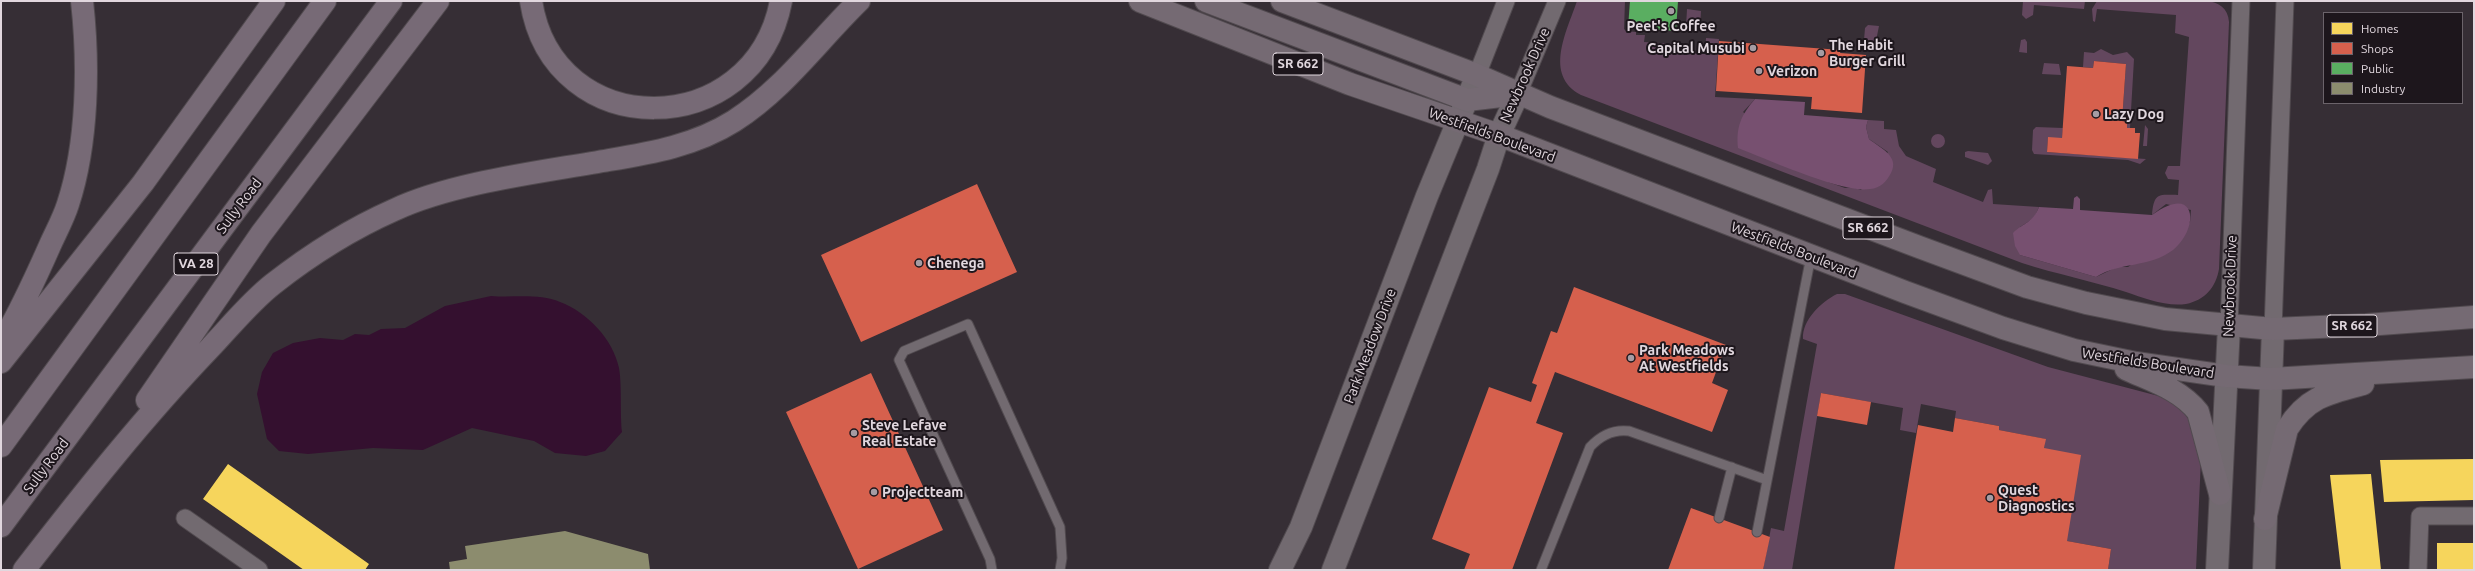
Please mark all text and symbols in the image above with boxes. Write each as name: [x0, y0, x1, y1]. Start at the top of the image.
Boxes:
marker: Peet's Coffee: [1666, 6, 1676, 16]
legend: [2323, 12, 2463, 104]
place label: Peet's Coffee: [1627, 18, 1715, 34]
text: Homes: [2361, 22, 2399, 35]
street label: Newbrook Drive: [1497, 25, 1553, 125]
place label: The Habit Burger Grill: [1829, 37, 1905, 70]
place label: Capital Musubi: [1647, 40, 1745, 56]
text: Shops: [2361, 42, 2393, 55]
marker: Capital Musubi: [1748, 43, 1758, 53]
marker: The Habit Burger Grill: [1816, 48, 1826, 58]
road number: SR 662: [1273, 53, 1323, 75]
text: Public: [2361, 62, 2394, 75]
place label: Verizon: [1767, 63, 1817, 79]
marker: Verizon: [1754, 66, 1764, 76]
text: Industry: [2361, 82, 2405, 95]
street label: Westfields Boulevard: [1426, 104, 1558, 166]
place label: Lazy Dog: [2104, 106, 2164, 122]
marker: Lazy Dog: [2091, 109, 2101, 119]
street label: Sully Road: [213, 175, 265, 237]
road number: SR 662: [1843, 217, 1893, 239]
street label: Westfields Boulevard: [1729, 218, 1859, 282]
street label: Newbrook Drive: [2220, 235, 2240, 337]
road number: VA 28: [174, 253, 218, 275]
place label: Chenega: [927, 255, 984, 271]
marker: Chenega: [914, 258, 924, 268]
street label: Park Meadow Drive: [1340, 286, 1400, 406]
road number: SR 662: [2327, 315, 2377, 337]
place label: Park Meadows At Westfields: [1639, 342, 1735, 374]
street label: Westfields Boulevard: [2081, 344, 2215, 382]
marker: Park Meadows At Westfields: [1626, 353, 1636, 363]
place label: Steve Lefave Real Estate: [862, 417, 947, 450]
marker: Steve Lefave Real Estate: [849, 428, 859, 438]
street label: Sully Road: [20, 435, 72, 497]
place label: Quest Diagnostics: [1998, 482, 2075, 514]
place label: Projectteam: [882, 484, 963, 500]
marker: Projectteam: [869, 487, 879, 497]
marker: Quest Diagnostics: [1985, 493, 1995, 503]

